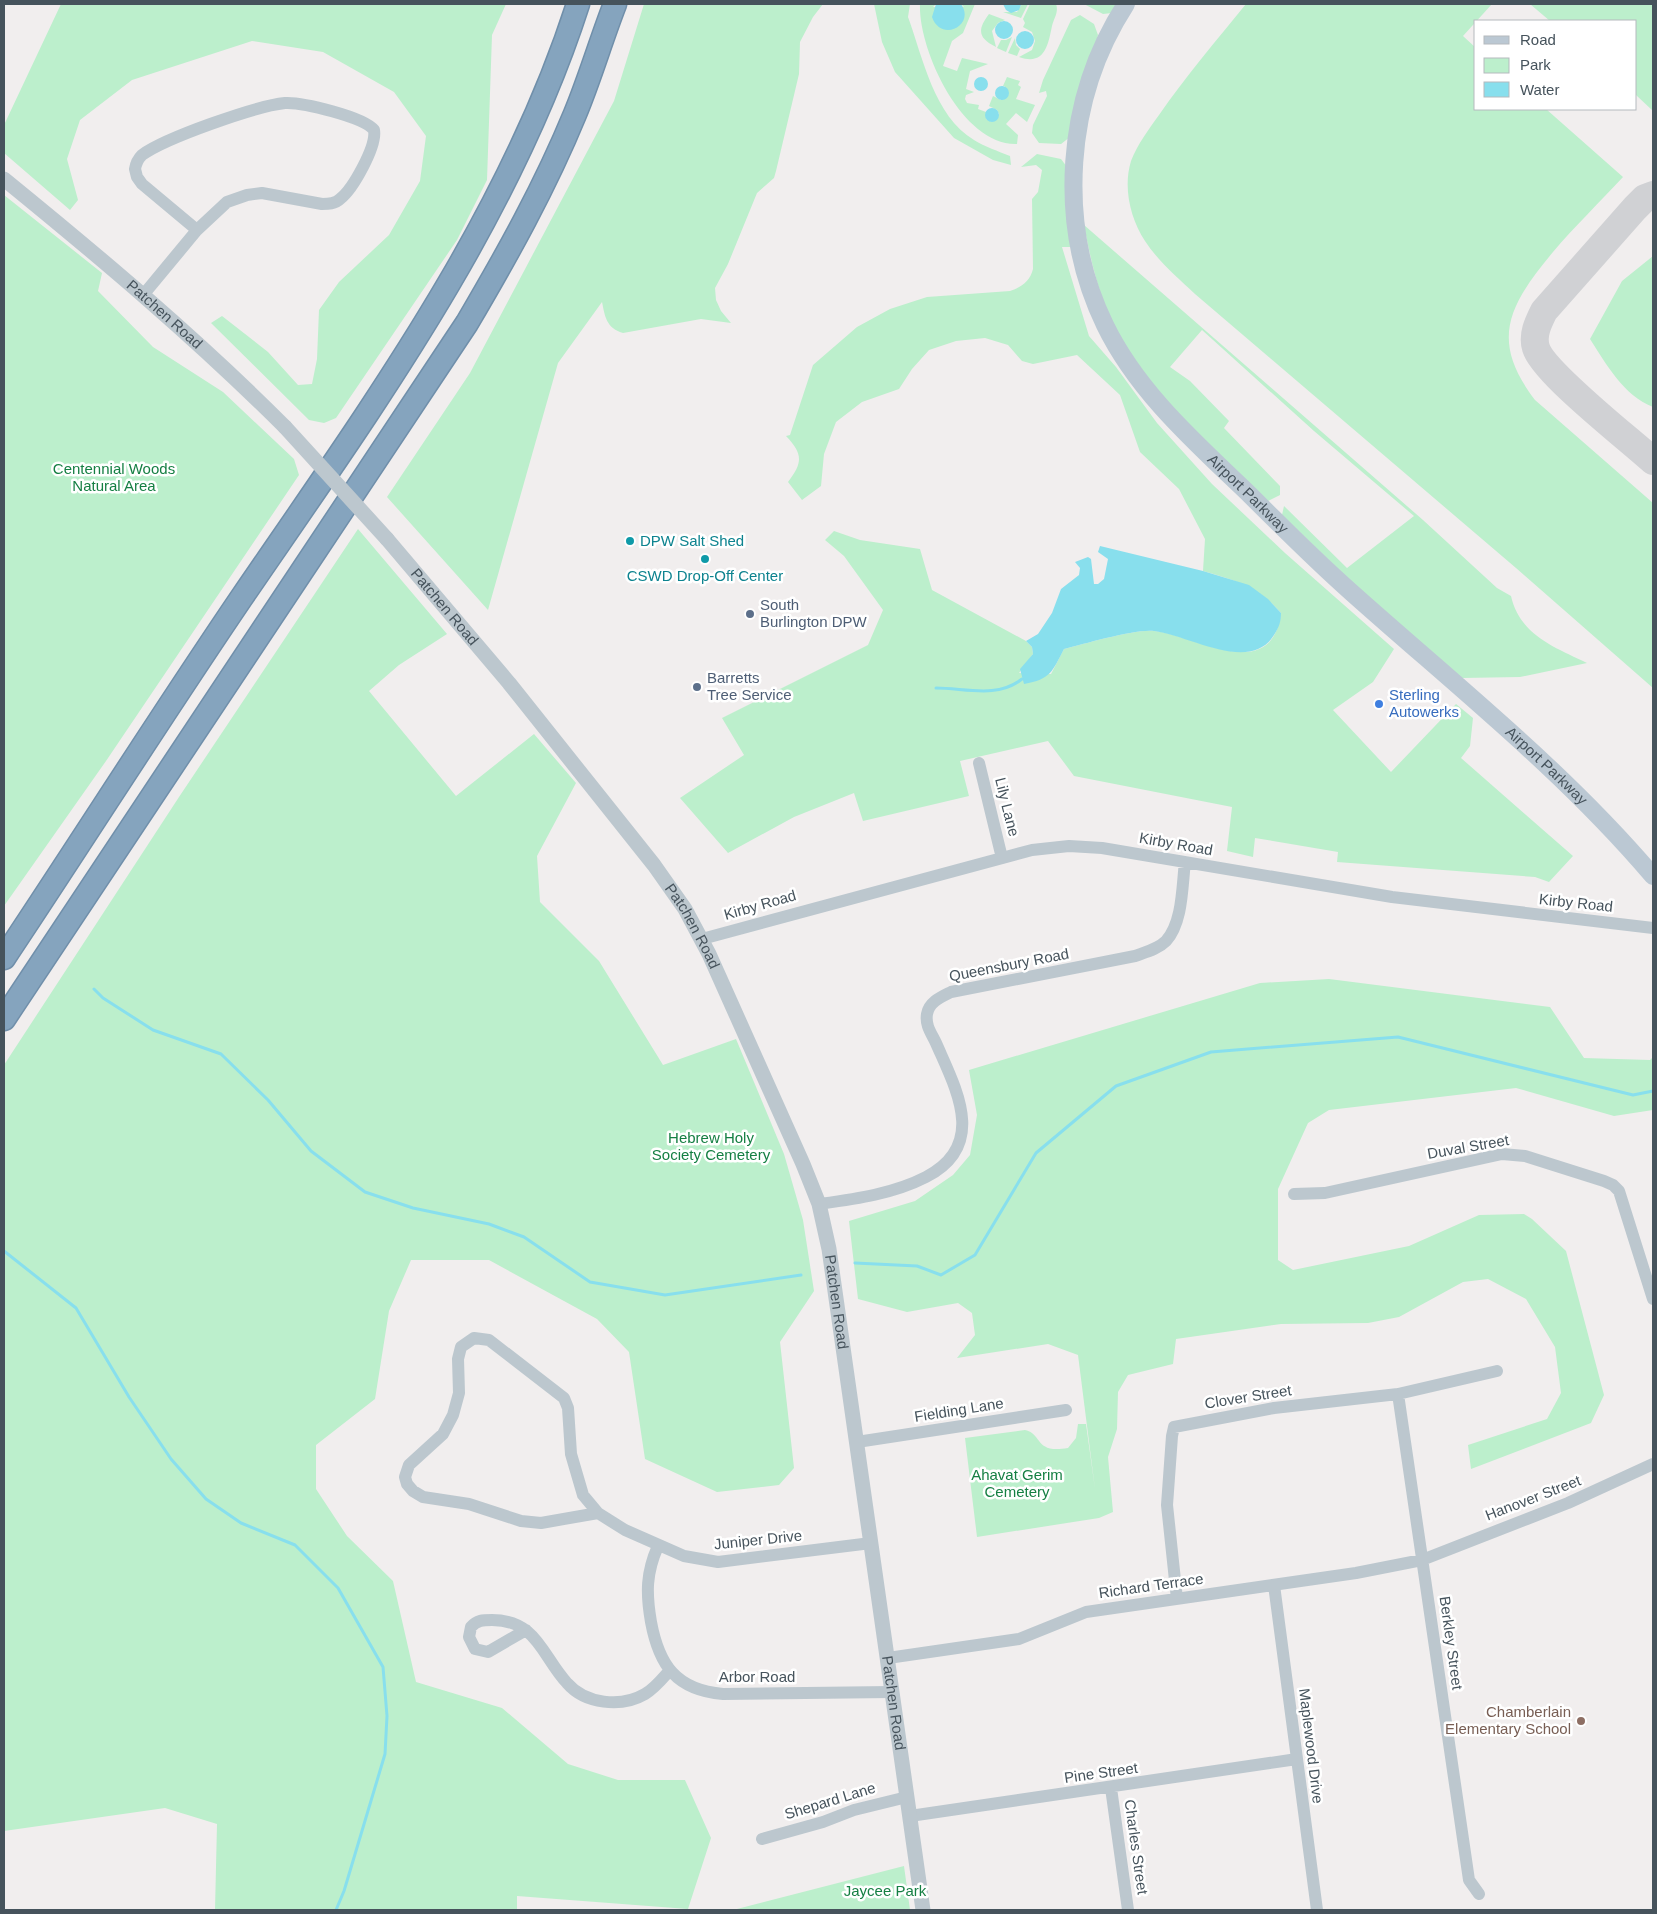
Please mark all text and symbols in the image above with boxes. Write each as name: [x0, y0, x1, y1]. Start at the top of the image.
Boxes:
legend: [1474, 20, 1637, 110]
text: Road: [1520, 31, 1556, 48]
text: Park: [1520, 56, 1551, 73]
text: Water: [1520, 81, 1559, 98]
street label: Patchen Road: [124, 276, 206, 352]
street label: Airport Parkway: [1204, 450, 1292, 537]
park label: Centennial Woods Natural Area: [53, 460, 175, 494]
place label: DPW Salt Shed: [640, 532, 744, 549]
marker: DPW Salt Shed: [624, 535, 636, 547]
marker: CSWD Drop-Off Center: [699, 553, 711, 565]
street label: Patchen Road: [408, 565, 482, 648]
place label: CSWD Drop-Off Center: [627, 567, 783, 584]
place label: South Burlington DPW: [760, 596, 868, 630]
marker: South Burlington DPW: [744, 608, 756, 620]
place label: Barretts Tree Service: [707, 669, 791, 703]
marker: Barretts Tree Service: [691, 681, 703, 693]
place label: Sterling Autowerks: [1389, 686, 1459, 720]
marker: Sterling Autowerks: [1373, 698, 1385, 710]
street label: Airport Parkway: [1502, 723, 1591, 808]
street label: Lily Lane: [992, 776, 1023, 838]
street label: Kirby Road: [1138, 829, 1214, 858]
street label: Patchen Road: [662, 880, 723, 971]
street label: Kirby Road: [722, 886, 798, 923]
street label: Kirby Road: [1538, 890, 1614, 915]
street label: Queensbury Road: [948, 945, 1070, 984]
park label: Hebrew Holy Society Cemetery: [652, 1129, 771, 1163]
street label: Duval Street: [1426, 1131, 1511, 1162]
street label: Patchen Road: [822, 1254, 852, 1350]
street label: Clover Street: [1203, 1381, 1293, 1412]
street label: Fielding Lane: [913, 1394, 1005, 1425]
park label: Ahavat Gerim Cemetery: [971, 1466, 1063, 1500]
street label: Hanover Street: [1483, 1471, 1584, 1524]
street label: Juniper Drive: [713, 1526, 803, 1553]
street label: Richard Terrace: [1097, 1570, 1204, 1601]
street label: Berkley Street: [1437, 1595, 1467, 1692]
street label: Patchen Road: [879, 1655, 909, 1751]
street label: Arbor Road: [719, 1668, 795, 1685]
street label: Maplewood Drive: [1296, 1687, 1327, 1804]
place label: Chamberlain Elementary School: [1445, 1703, 1571, 1737]
marker: Chamberlain Elementary School: [1575, 1715, 1587, 1727]
street label: Pine Street: [1063, 1759, 1140, 1786]
street label: Shepard Lane: [782, 1779, 877, 1822]
street label: Charles Street: [1121, 1798, 1152, 1896]
park label: Jaycee Park: [844, 1882, 927, 1899]

